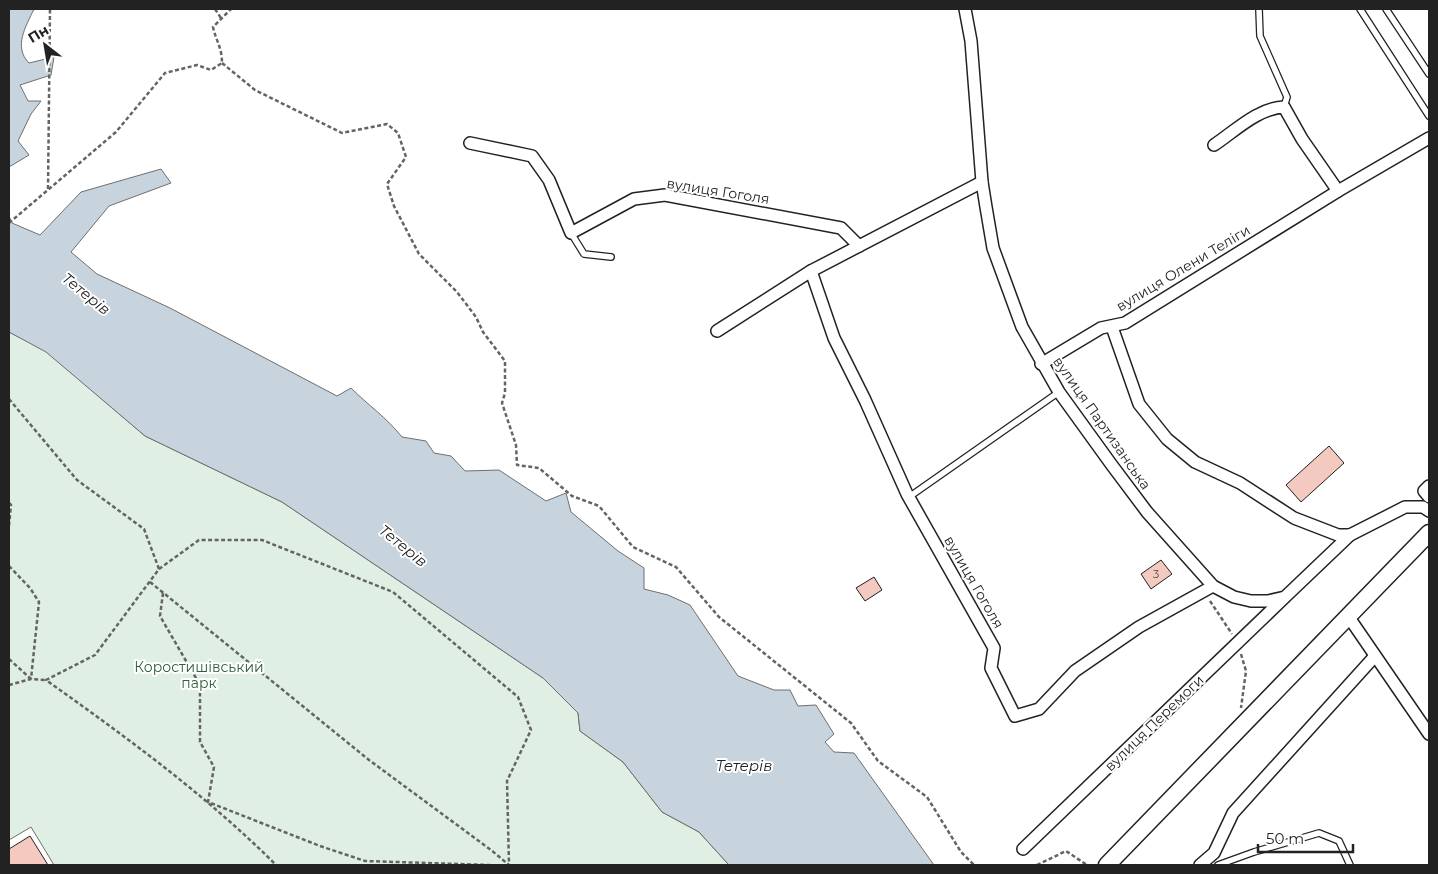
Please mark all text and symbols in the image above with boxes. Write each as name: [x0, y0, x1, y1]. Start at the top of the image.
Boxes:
north arrow: [20, 20, 70, 70]
text: Пн: [25, 21, 52, 47]
street label: вулиця Гоголя: [665, 174, 771, 208]
street label: вулиця Олени Теліги: [1113, 221, 1253, 315]
water label: Тетерів: [58, 268, 114, 319]
street label: вулиця Партизанська: [1049, 353, 1155, 493]
water label: Тетерів: [375, 520, 431, 571]
street label: вулиця Гоголя: [940, 532, 1008, 632]
house number: 3: [1153, 567, 1159, 581]
park label: Коростишівський парк: [134, 658, 264, 692]
street label: вулиця Перемоги: [1101, 671, 1207, 775]
water label: Тетерів: [716, 756, 772, 775]
scale bar: [1258, 822, 1353, 854]
text: 50 m: [1266, 829, 1304, 848]

